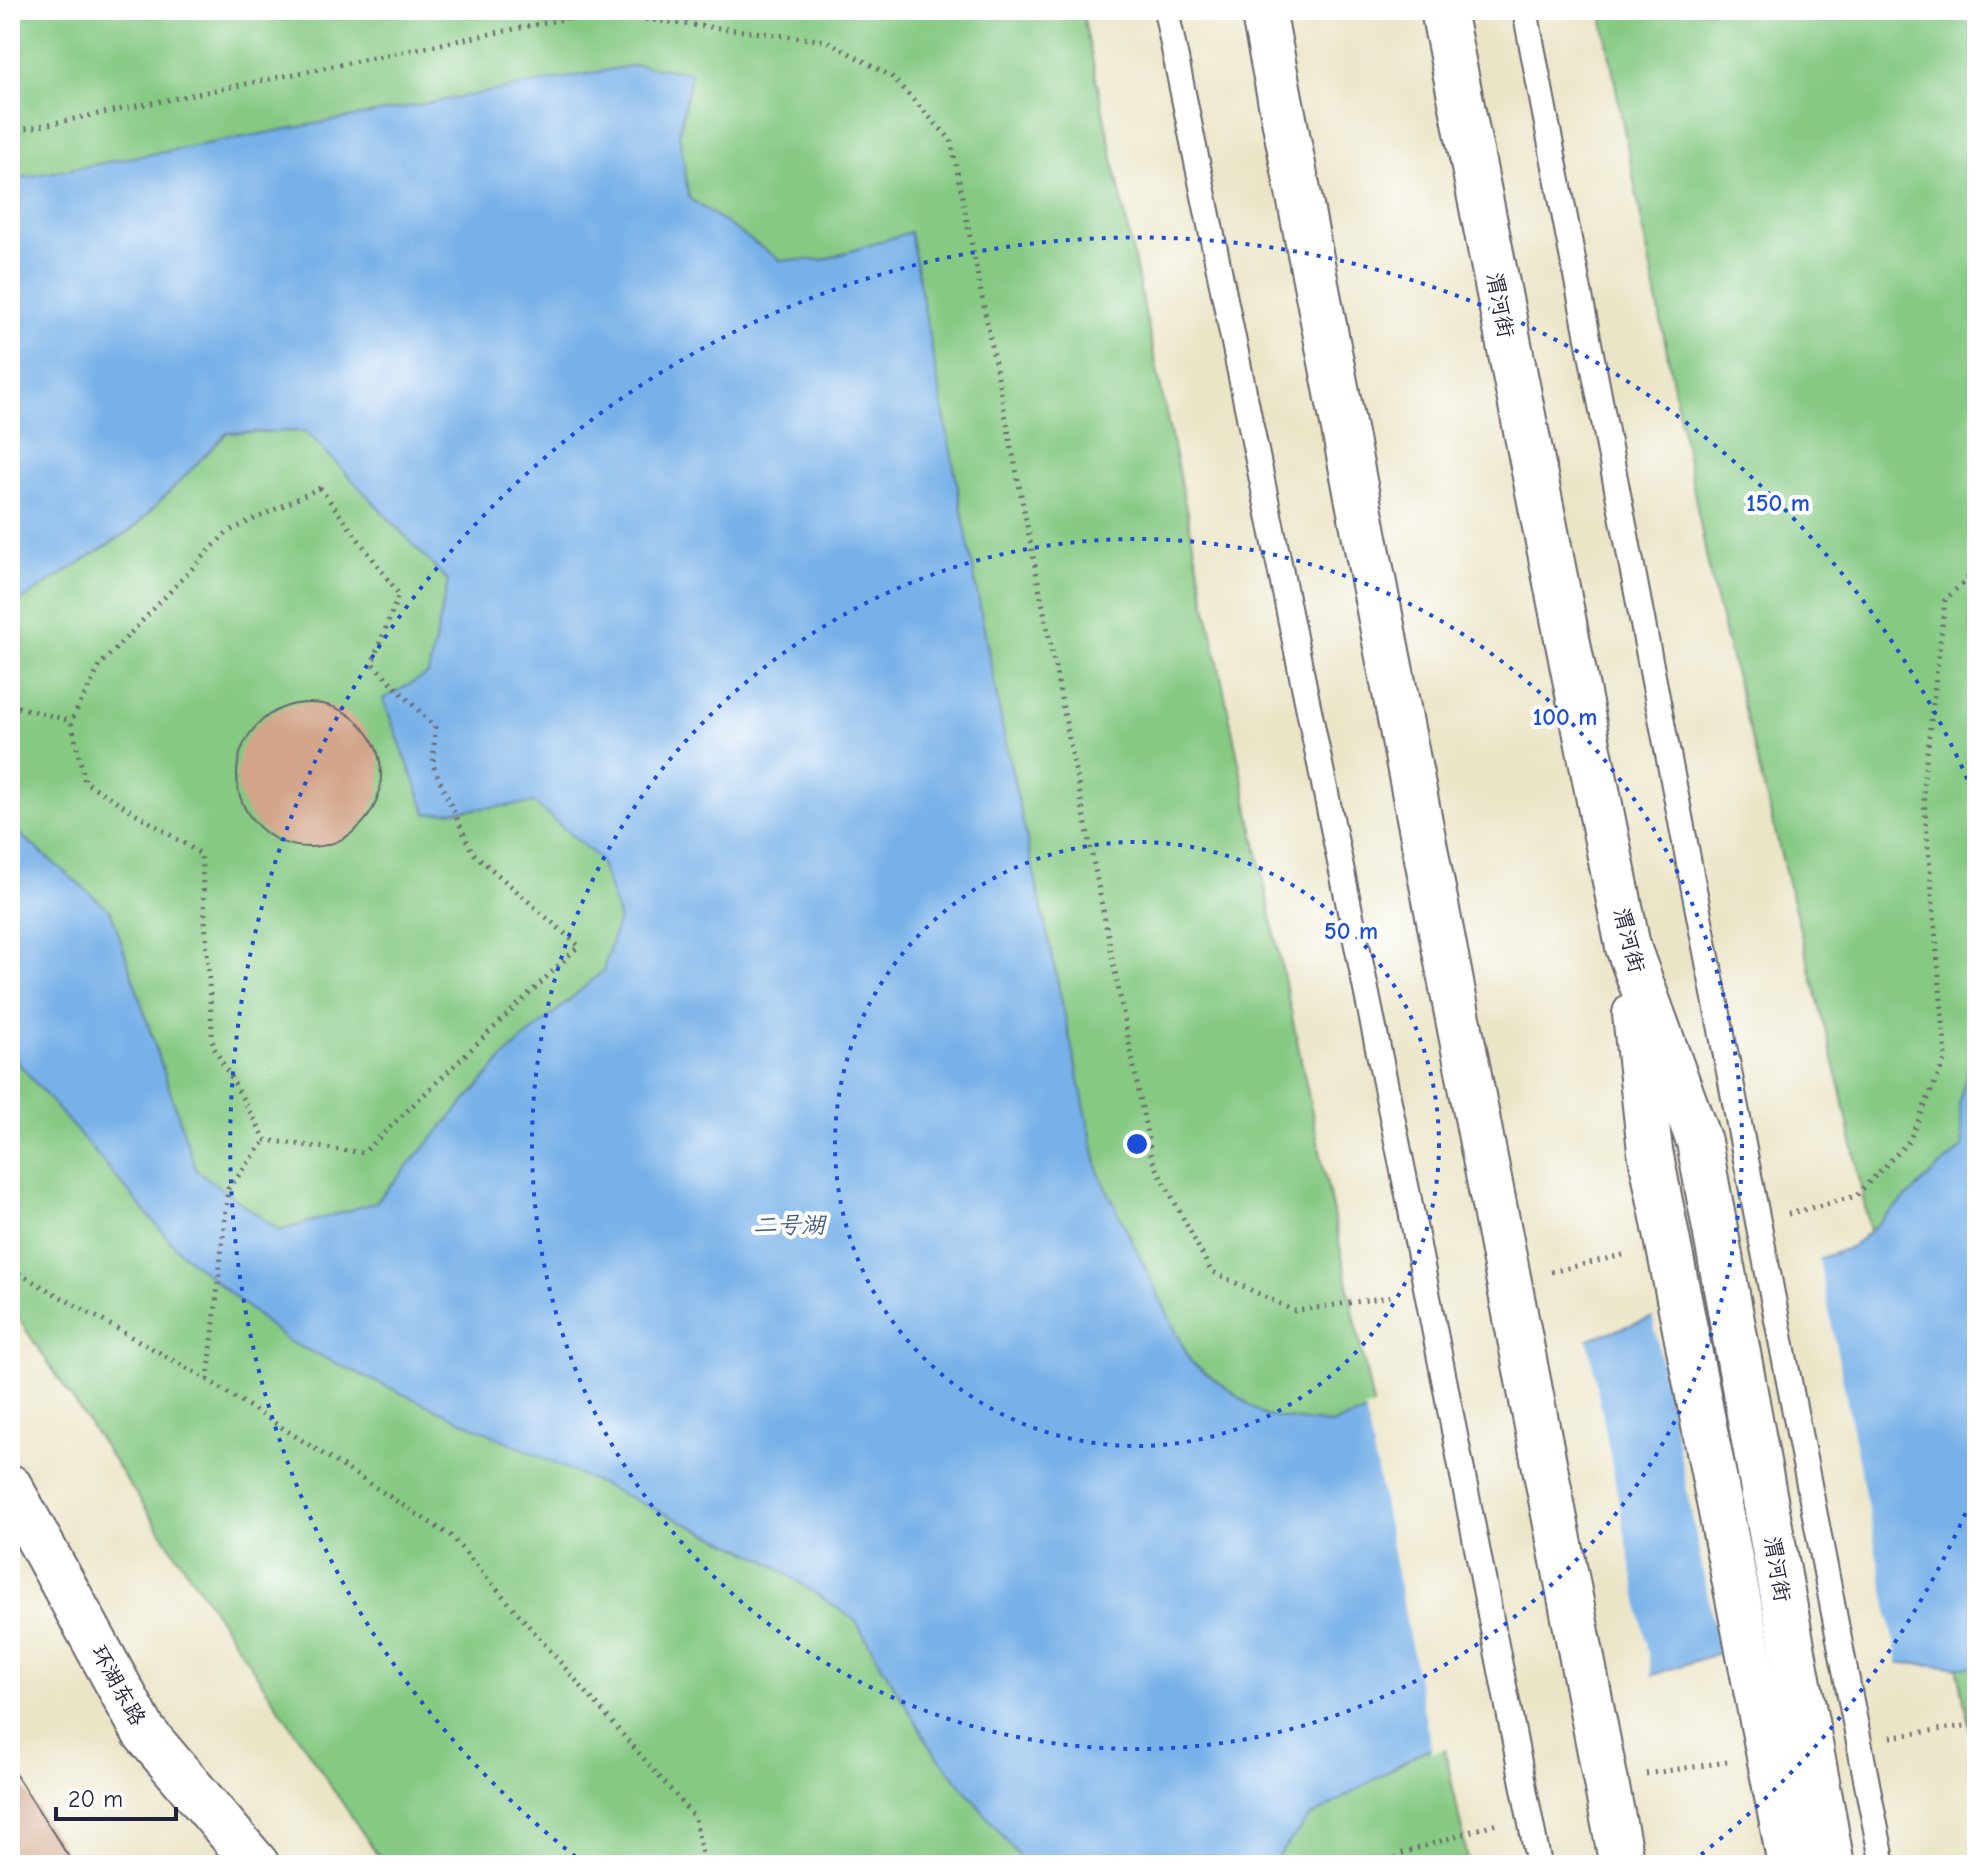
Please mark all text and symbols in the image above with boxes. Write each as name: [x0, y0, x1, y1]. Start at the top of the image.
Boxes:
street label: 渭河街: [1481, 270, 1519, 340]
text: 150 m: [1746, 489, 1810, 517]
text: 100 m: [1533, 703, 1597, 731]
street label: 渭河街: [1608, 905, 1650, 976]
text: 50 m: [1324, 917, 1378, 945]
centre of rings: [1123, 1130, 1151, 1158]
water label: 二号湖: [753, 1211, 828, 1239]
street label: 渭河街: [1758, 1534, 1796, 1604]
street label: 环湖东路: [85, 1641, 151, 1730]
scale bar: [56, 1771, 176, 1821]
text: 20 m: [68, 1785, 123, 1813]

